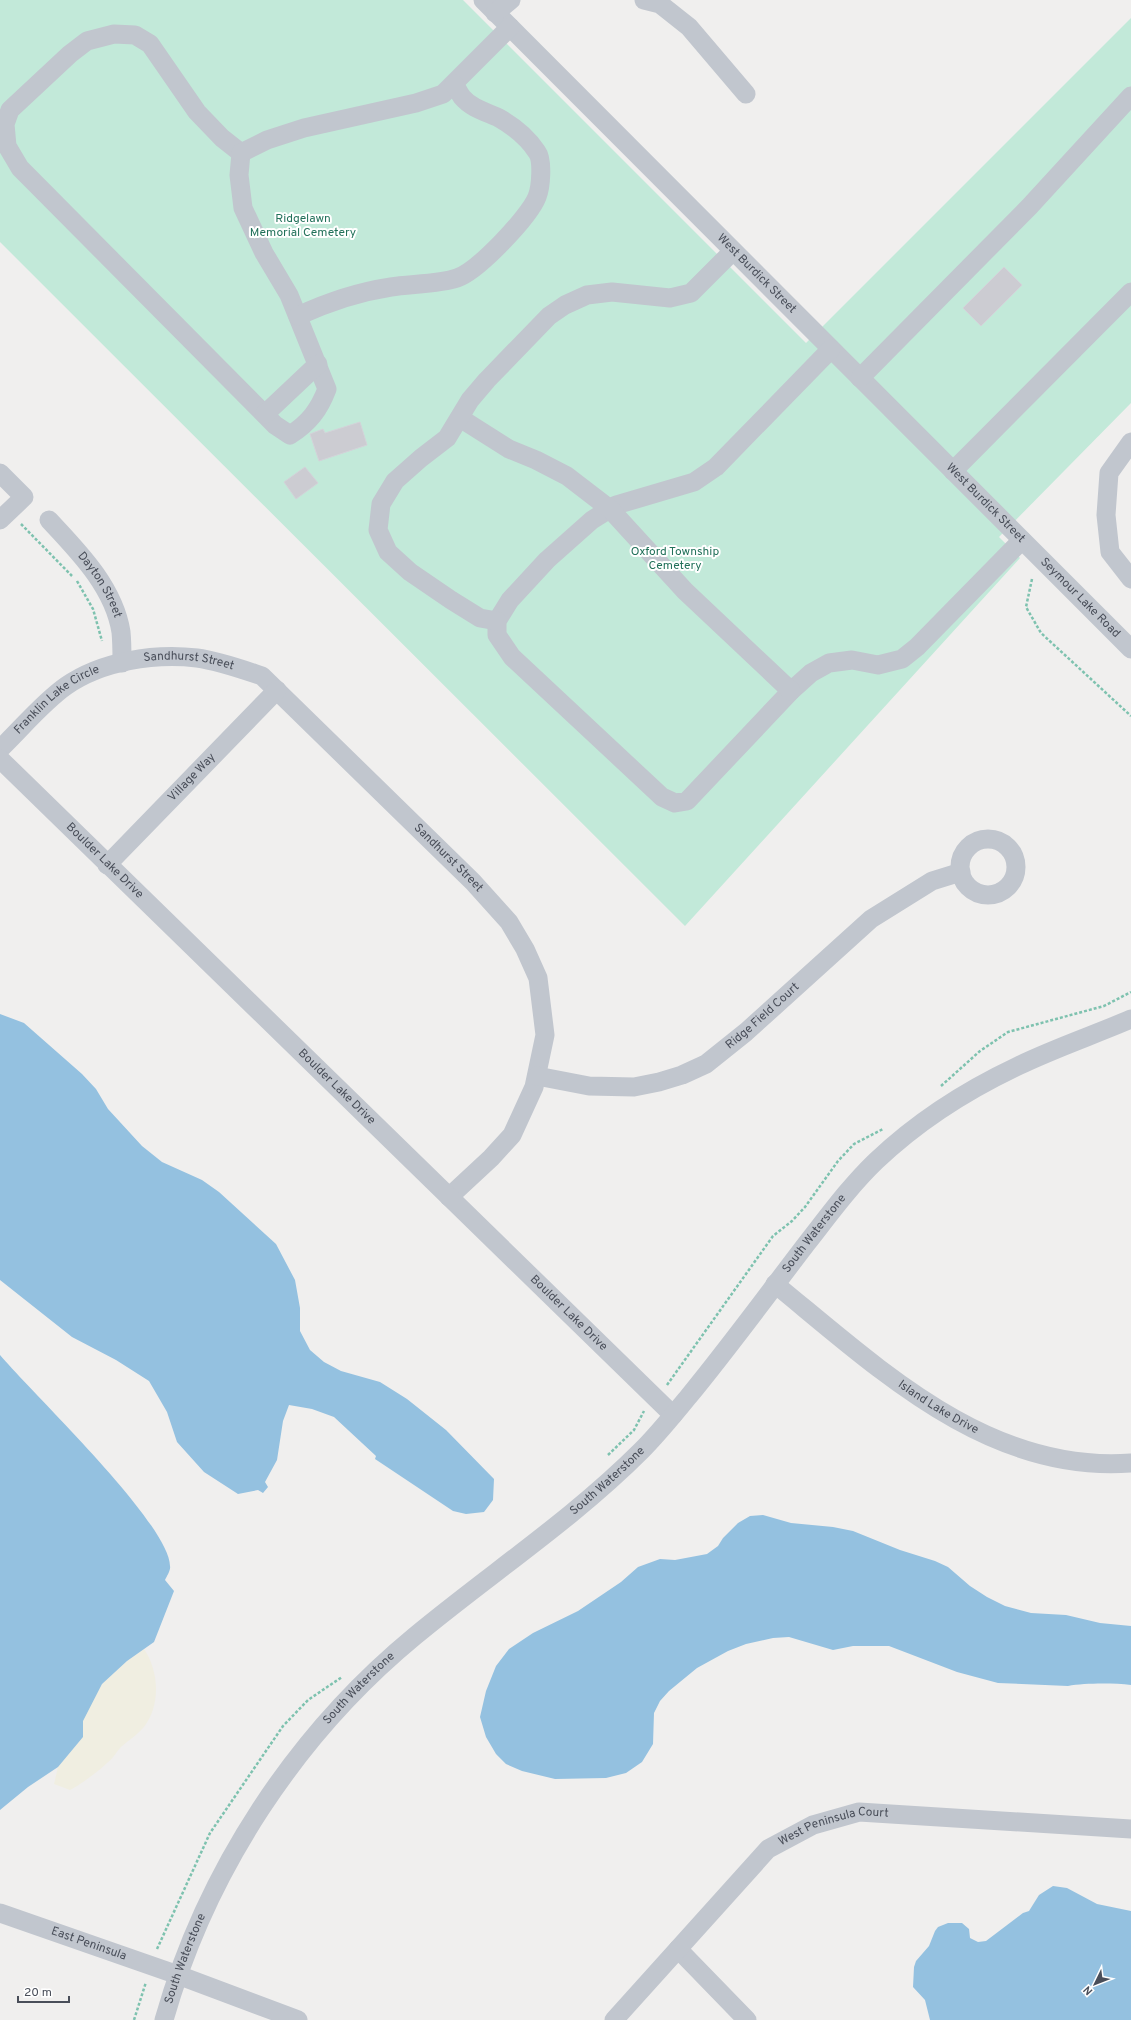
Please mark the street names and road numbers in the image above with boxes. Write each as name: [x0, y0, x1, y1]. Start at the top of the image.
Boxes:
street label: West Burdick Street: [713, 231, 800, 317]
street label: West Burdick Street: [942, 460, 1029, 546]
street label: Dayton Street: [74, 549, 125, 620]
street label: Seymour Lake Road: [1036, 554, 1124, 642]
street label: Sandhurst Street: [142, 649, 236, 674]
street label: Franklin Lake Circle: [11, 662, 102, 738]
street label: Village Way: [165, 750, 219, 805]
street label: Boulder Lake Drive: [62, 819, 147, 902]
street label: Sandhurst Street: [410, 820, 487, 896]
street label: Ridge Field Court: [722, 979, 803, 1053]
street label: Boulder Lake Drive: [294, 1046, 379, 1128]
street label: South Waterstone: [779, 1191, 850, 1276]
street label: Boulder Lake Drive: [526, 1272, 611, 1355]
street label: Island Lake Drive: [895, 1377, 981, 1438]
street label: South Waterstone: [567, 1443, 649, 1519]
street label: South Waterstone: [320, 1649, 398, 1728]
street label: West Peninsula Court: [776, 1804, 889, 1850]
street label: South Waterstone: [161, 1911, 210, 2006]
street label: East Peninsula: [49, 1923, 129, 1964]

